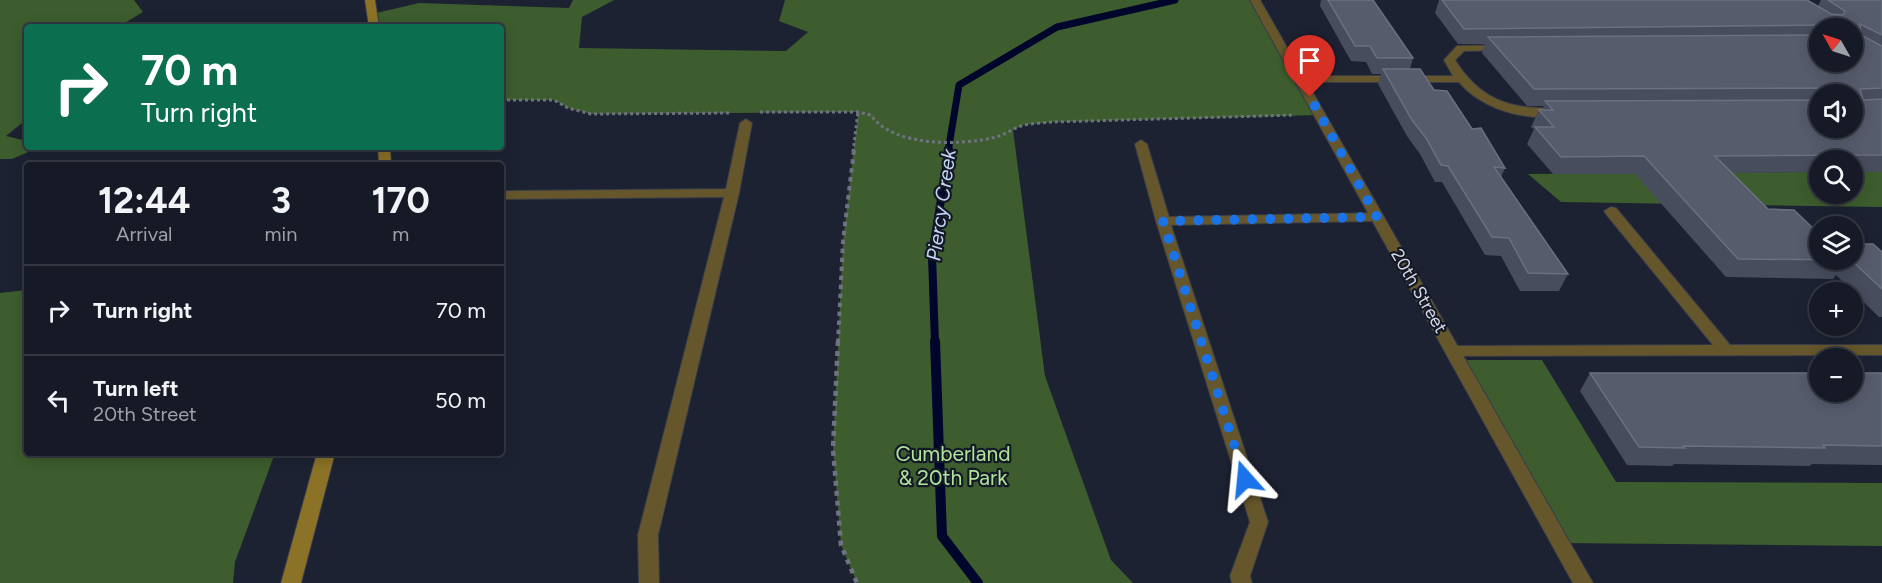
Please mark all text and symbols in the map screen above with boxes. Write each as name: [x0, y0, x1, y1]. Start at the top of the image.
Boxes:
north arrow: [1809, 18, 1863, 72]
map controls: [1809, 18, 1863, 402]
pin: [1284, 35, 1335, 97]
icon: arrive: [1293, 44, 1326, 77]
text: 70 m: [141, 45, 238, 96]
icon: right: [42, 48, 120, 126]
button: sound: [1809, 84, 1863, 138]
text: Turn right: [141, 96, 257, 129]
water label: Piercy Creek: [921, 146, 961, 263]
button: search: [1809, 150, 1863, 204]
text: 12:44: [98, 179, 190, 222]
text: 3: [271, 179, 291, 222]
text: 170: [371, 179, 430, 222]
button: layers: [1809, 216, 1863, 270]
text: Arrival: [116, 222, 172, 246]
text: min: [265, 222, 297, 246]
text: m: [392, 222, 409, 246]
street label: 20th Street: [1386, 245, 1452, 337]
button: +: [1809, 282, 1863, 336]
icon: right: [42, 294, 75, 327]
text: Turn right: [93, 297, 192, 324]
text: 70 m: [436, 297, 486, 324]
button: −: [1809, 348, 1863, 402]
text: Turn left: [93, 375, 179, 402]
icon: left: [42, 384, 75, 417]
text: 50 m: [435, 387, 486, 414]
text: 20th Street: [93, 402, 197, 426]
park label: Cumberland & 20th Park: [896, 441, 1010, 490]
position arrow: [1213, 447, 1277, 511]

